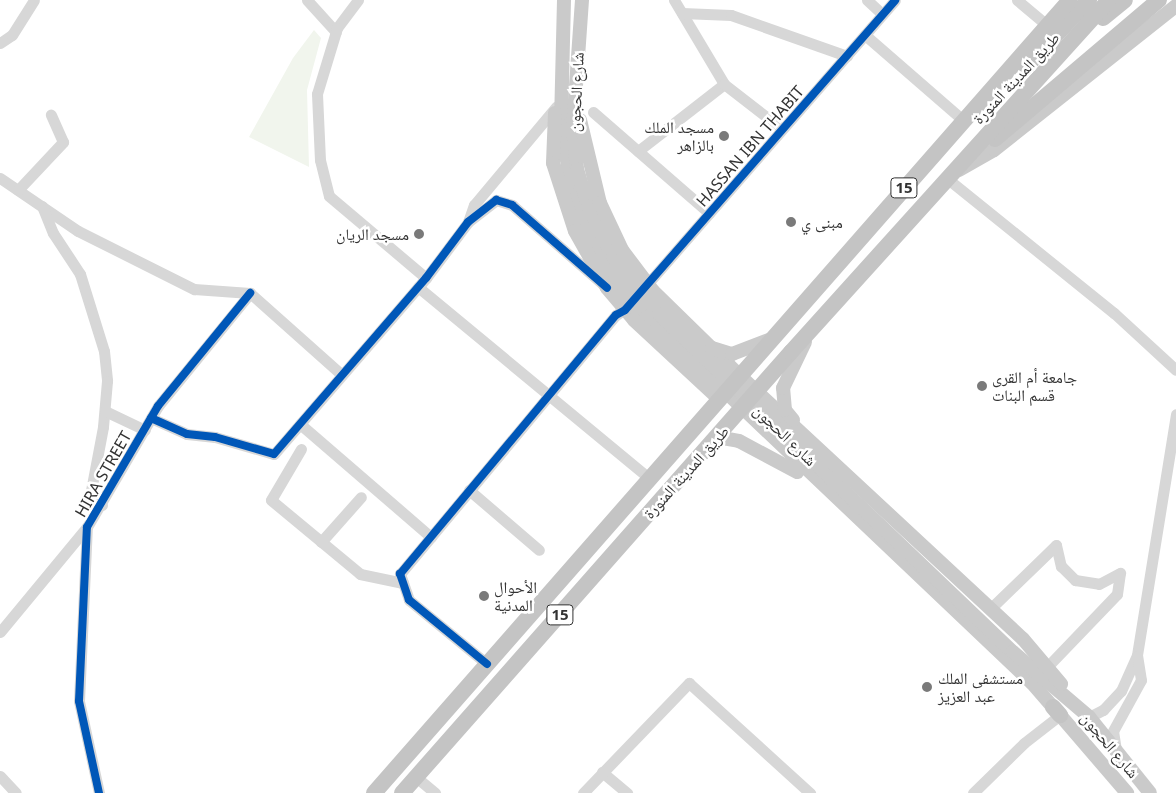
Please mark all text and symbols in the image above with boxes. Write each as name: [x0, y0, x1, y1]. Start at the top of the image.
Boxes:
street label: طريق المدينة المنورة: [969, 28, 1063, 128]
street label: شارع الحجون: [564, 52, 588, 132]
street label: HASSAN IBN THABIT: [692, 82, 808, 210]
place label: مسجد الملك بالزاهر: [644, 117, 714, 155]
marker: مسجد الملك بالزاهر: [718, 130, 730, 142]
road number: 15: [890, 176, 918, 200]
place label: مبنى ي: [801, 212, 843, 232]
marker: مبنى ي: [785, 216, 797, 228]
place label: مسجد الريان: [336, 224, 409, 244]
marker: مسجد الريان: [413, 228, 425, 240]
place label: جامعة أم القرى قسم البنات: [992, 367, 1077, 405]
marker: جامعة أم القرى قسم البنات: [976, 380, 988, 392]
street label: شارع الحجون: [750, 400, 820, 470]
street label: طريق المدينة المنورة: [639, 422, 733, 522]
street label: HIRA STREET: [71, 428, 135, 520]
place label: الأحوال المدنية: [494, 577, 537, 615]
marker: الأحوال المدنية: [478, 590, 490, 602]
road number: 15: [546, 602, 574, 628]
place label: مستشفى الملك عبد العزيز: [938, 668, 1023, 706]
marker: مستشفى الملك عبد العزيز: [920, 680, 934, 694]
street label: شارع الحجون: [1077, 708, 1143, 782]

